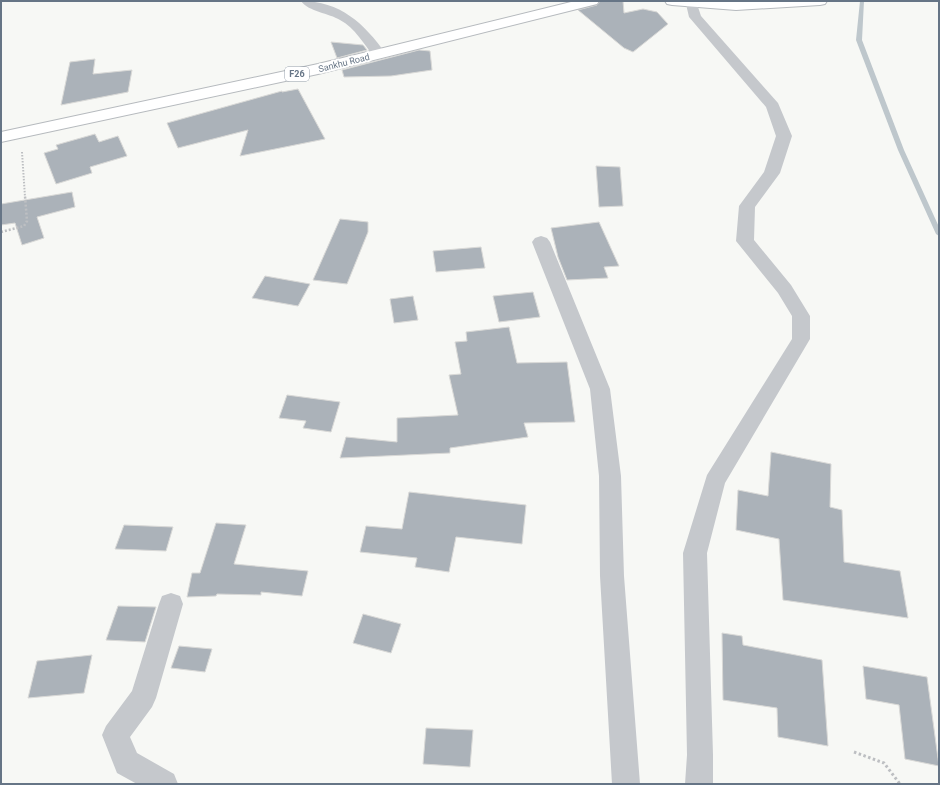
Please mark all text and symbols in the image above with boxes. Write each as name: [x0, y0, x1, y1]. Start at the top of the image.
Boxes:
street label: Sankhu Road: [317, 52, 371, 74]
road number: F26: [285, 67, 309, 81]

